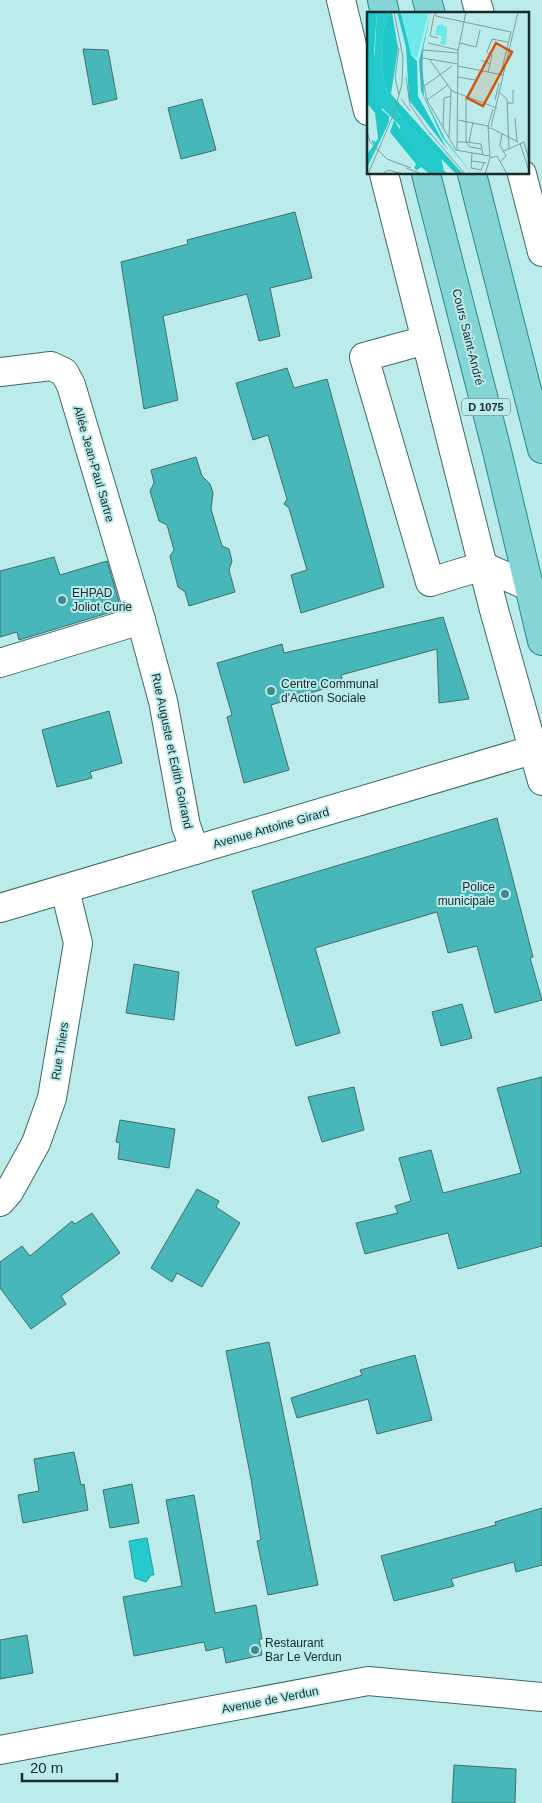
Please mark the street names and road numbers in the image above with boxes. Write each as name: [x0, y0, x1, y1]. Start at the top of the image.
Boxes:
street label: Cours Saint-André: [449, 287, 487, 387]
road number: D 1075: [462, 398, 510, 416]
street label: Allée Jean-Paul Sartre: [71, 404, 117, 524]
street label: Rue Auguste et Edith Goirand: [149, 672, 195, 830]
street label: Avenue Antoine Girard: [211, 805, 331, 851]
street label: Rue Thiers: [49, 1021, 71, 1081]
street label: Avenue de Verdun: [220, 1684, 320, 1716]

